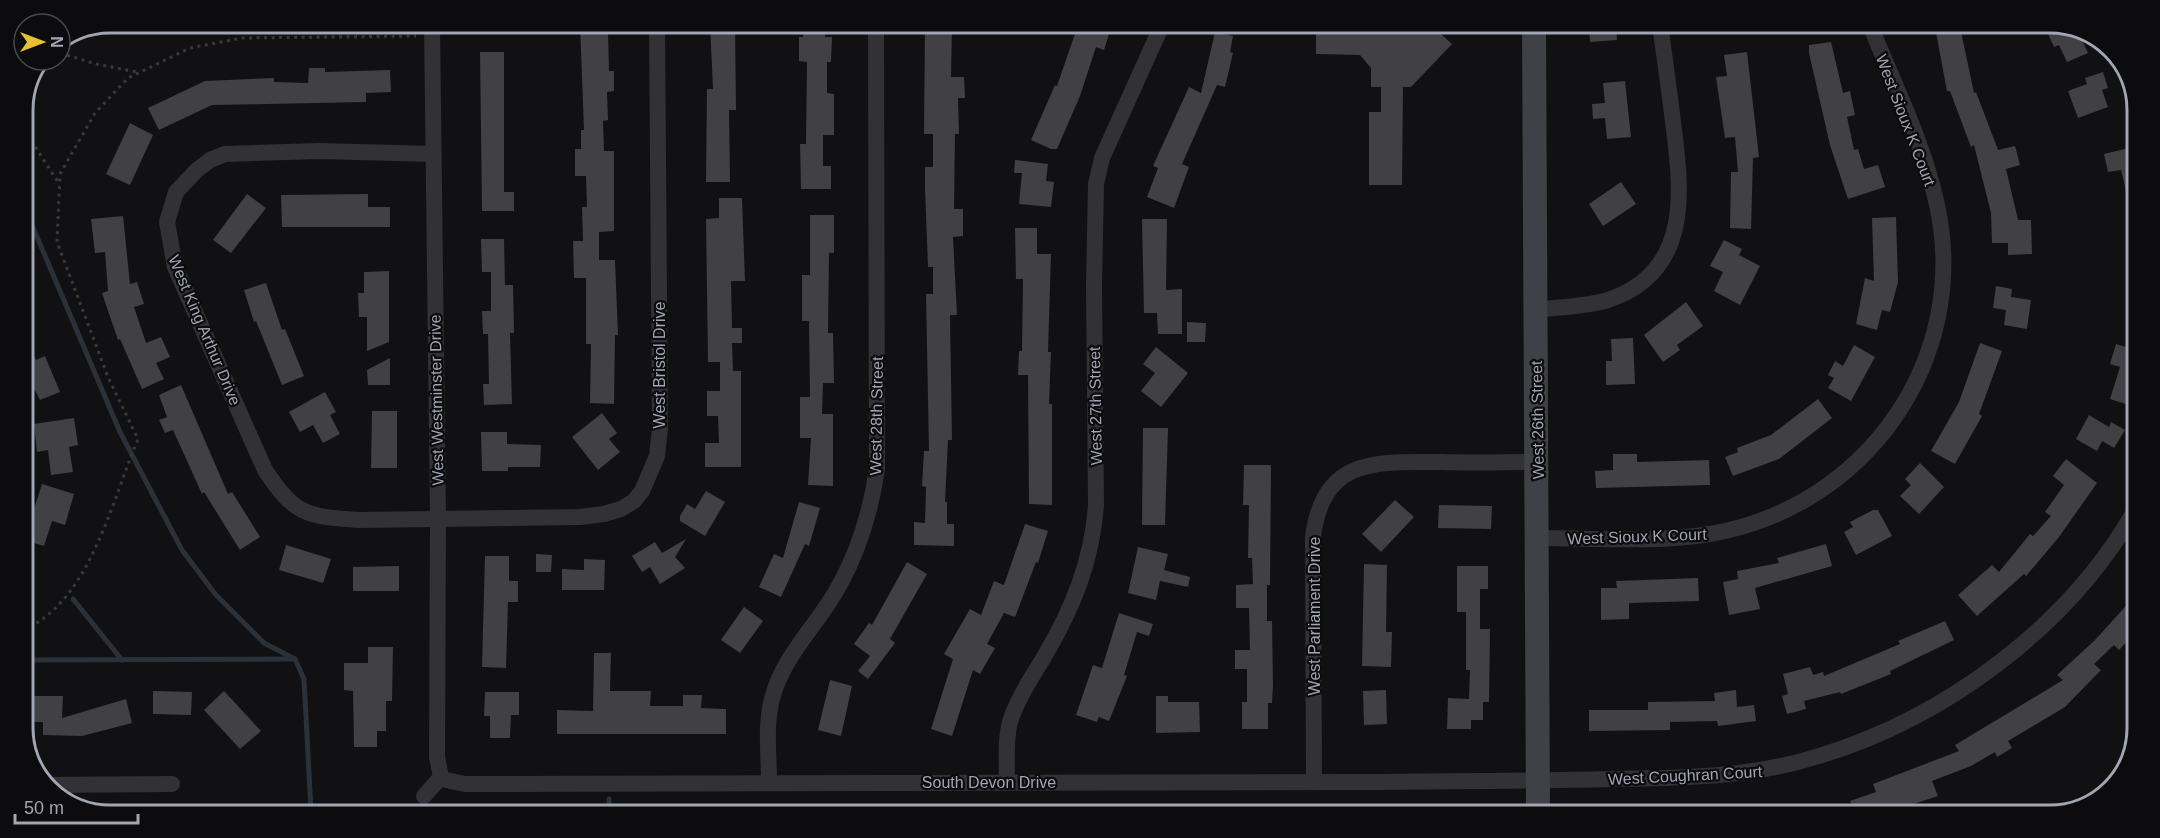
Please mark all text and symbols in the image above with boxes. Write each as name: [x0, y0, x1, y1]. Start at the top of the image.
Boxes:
north arrow: [12, 12, 72, 72]
text: N: [48, 36, 65, 48]
street label: West Sioux K Court: [1873, 52, 1939, 189]
street label: West King Arthur Drive: [165, 253, 244, 408]
street label: West Bristol Drive: [651, 301, 668, 428]
street label: West Westminster Drive: [427, 314, 446, 486]
street label: West 27th Street: [1086, 346, 1105, 466]
street label: West 28th Street: [867, 356, 886, 476]
street label: West 26th Street: [1528, 360, 1547, 480]
street label: West Sioux K Court: [1567, 526, 1707, 547]
street label: West Parliament Drive: [1306, 536, 1323, 695]
street label: West Coughran Court: [1607, 763, 1763, 788]
street label: South Devon Drive: [922, 774, 1056, 791]
scale bar: [15, 787, 138, 825]
text: 50 m: [24, 798, 64, 818]

